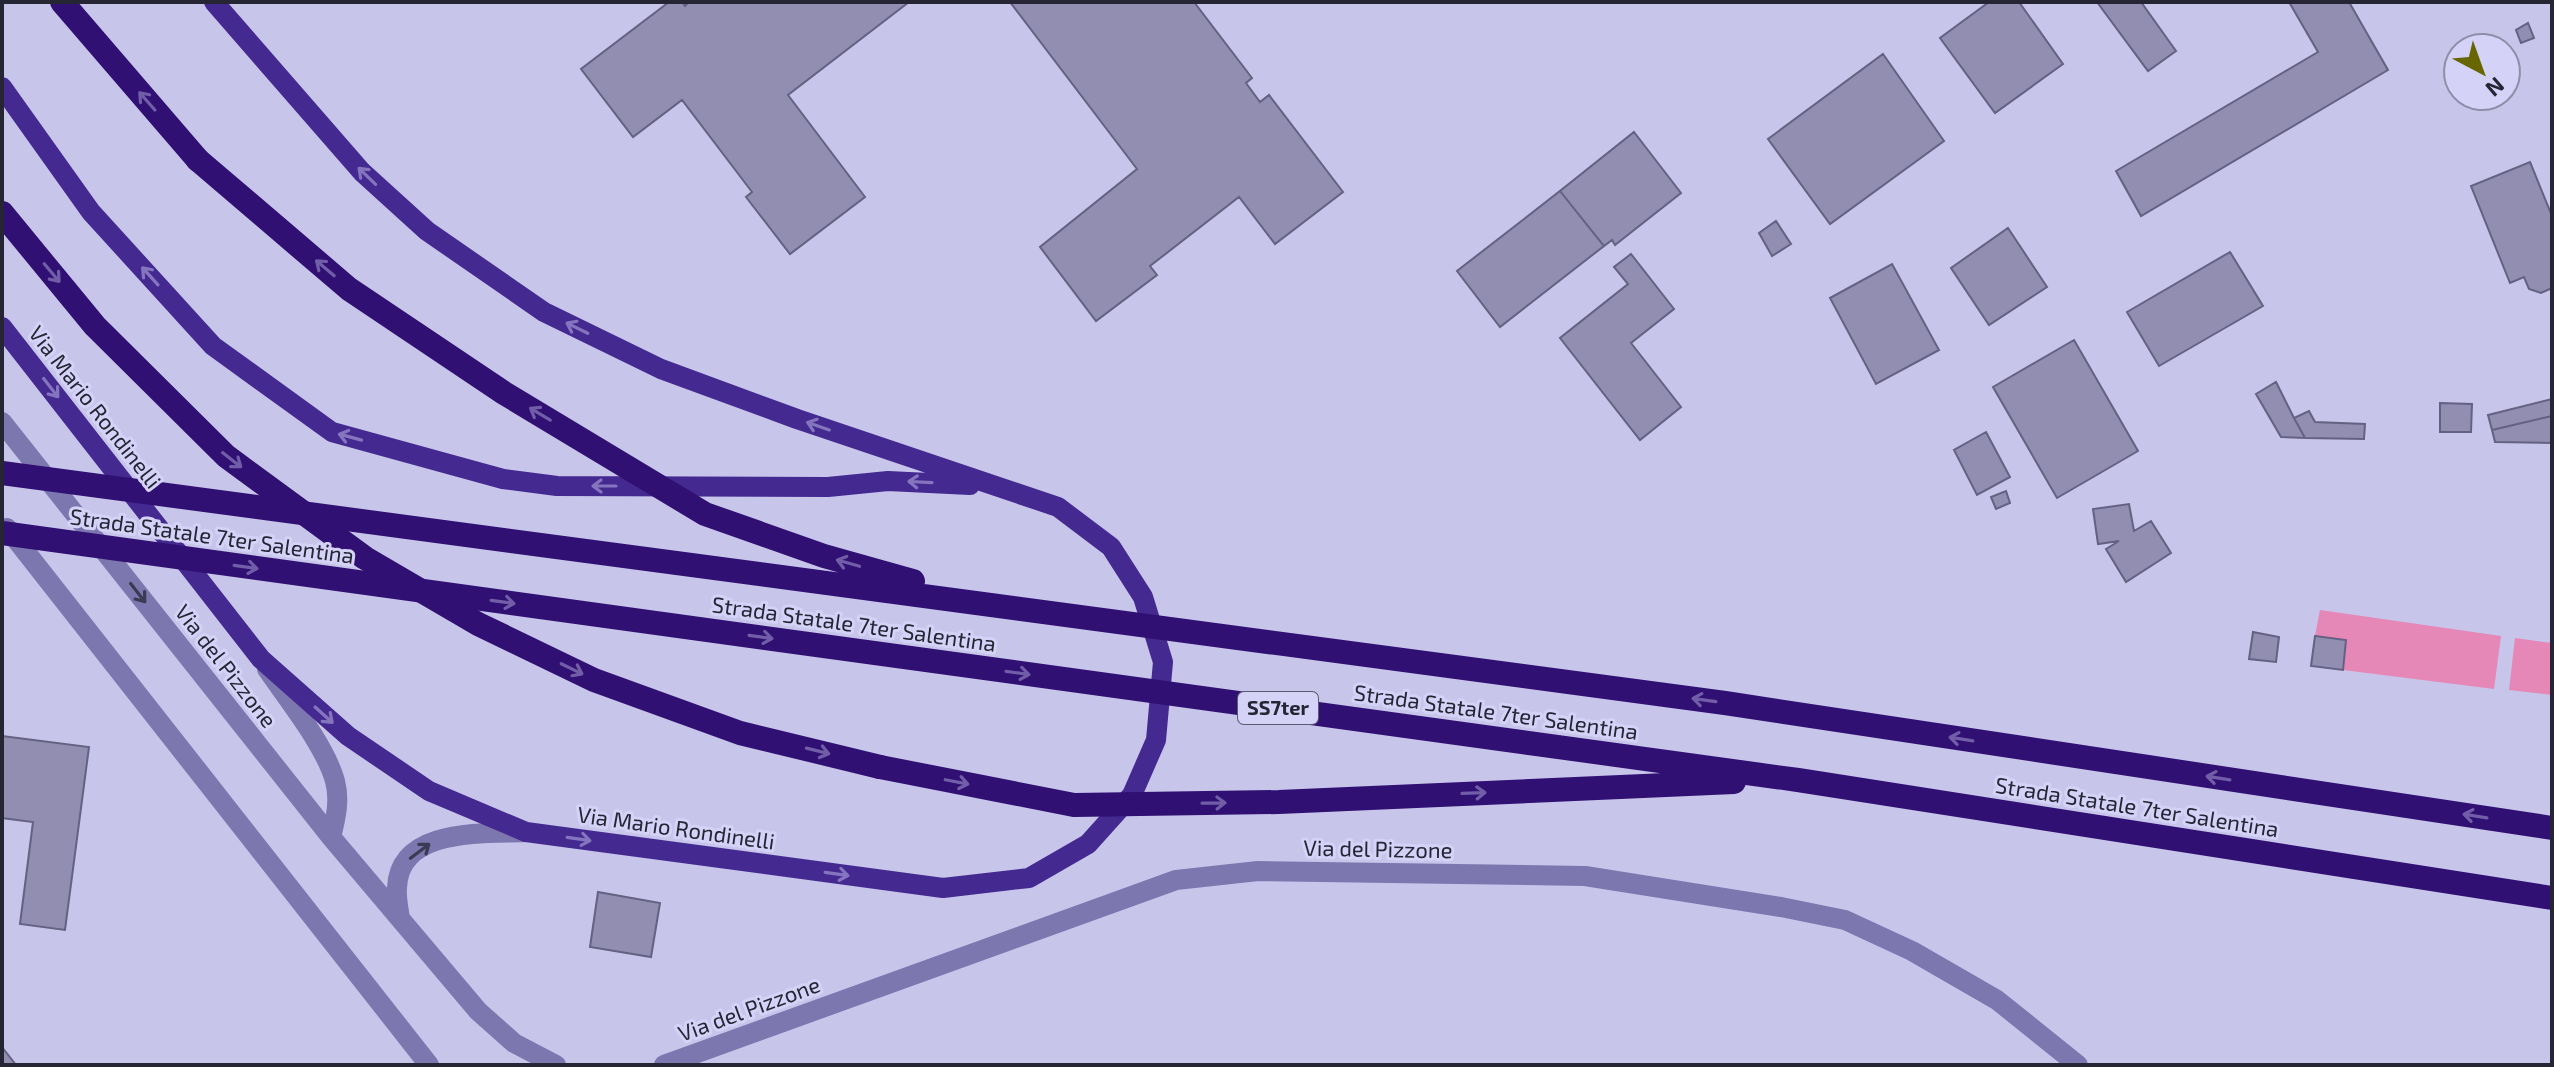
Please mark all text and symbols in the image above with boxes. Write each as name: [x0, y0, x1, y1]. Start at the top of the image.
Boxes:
north arrow: [2442, 32, 2522, 112]
text: N: [2481, 73, 2510, 103]
one-way arrow: [138, 91, 156, 112]
one-way arrow: [357, 167, 377, 186]
one-way arrow: [315, 259, 335, 277]
one-way arrow: [43, 262, 61, 283]
one-way arrow: [141, 266, 159, 286]
street label: Via Mario Rondinelli: [24, 320, 167, 493]
one-way arrow: [565, 320, 589, 335]
one-way arrow: [42, 377, 59, 398]
one-way arrow: [529, 406, 552, 422]
one-way arrow: [805, 417, 830, 432]
one-way arrow: [338, 428, 364, 443]
one-way arrow: [221, 451, 242, 468]
one-way arrow: [907, 475, 934, 490]
one-way arrow: [591, 478, 618, 494]
street label: Strada Statale 7ter Salentina: [68, 502, 356, 568]
one-way arrow: [835, 555, 861, 570]
one-way arrow: [233, 560, 258, 575]
one-way arrow: [129, 582, 146, 603]
street label: Strada Statale 7ter Salentina: [710, 590, 998, 656]
one-way arrow: [490, 595, 515, 610]
street label: Via del Pizzone: [171, 599, 283, 732]
one-way arrow: [748, 630, 773, 645]
one-way arrow: [559, 662, 583, 677]
one-way arrow: [1005, 666, 1031, 681]
street label: Strada Statale 7ter Salentina: [1352, 678, 1640, 744]
road number: SS7ter: [1238, 692, 1318, 724]
one-way arrow: [1691, 693, 1717, 708]
one-way arrow: [314, 706, 334, 724]
one-way arrow: [1949, 731, 1974, 746]
one-way arrow: [804, 745, 830, 760]
one-way arrow: [2206, 769, 2231, 784]
street label: Strada Statale 7ter Salentina: [1994, 771, 2281, 841]
one-way arrow: [943, 775, 969, 790]
one-way arrow: [1460, 786, 1487, 801]
one-way arrow: [1200, 795, 1227, 810]
street label: Via Mario Rondinelli: [576, 800, 776, 854]
one-way arrow: [2463, 808, 2488, 823]
one-way arrow: [566, 832, 591, 847]
street label: Via del Pizzone: [1303, 834, 1453, 862]
one-way arrow: [409, 843, 430, 860]
one-way arrow: [824, 867, 849, 882]
street label: Via del Pizzone: [674, 970, 823, 1046]

